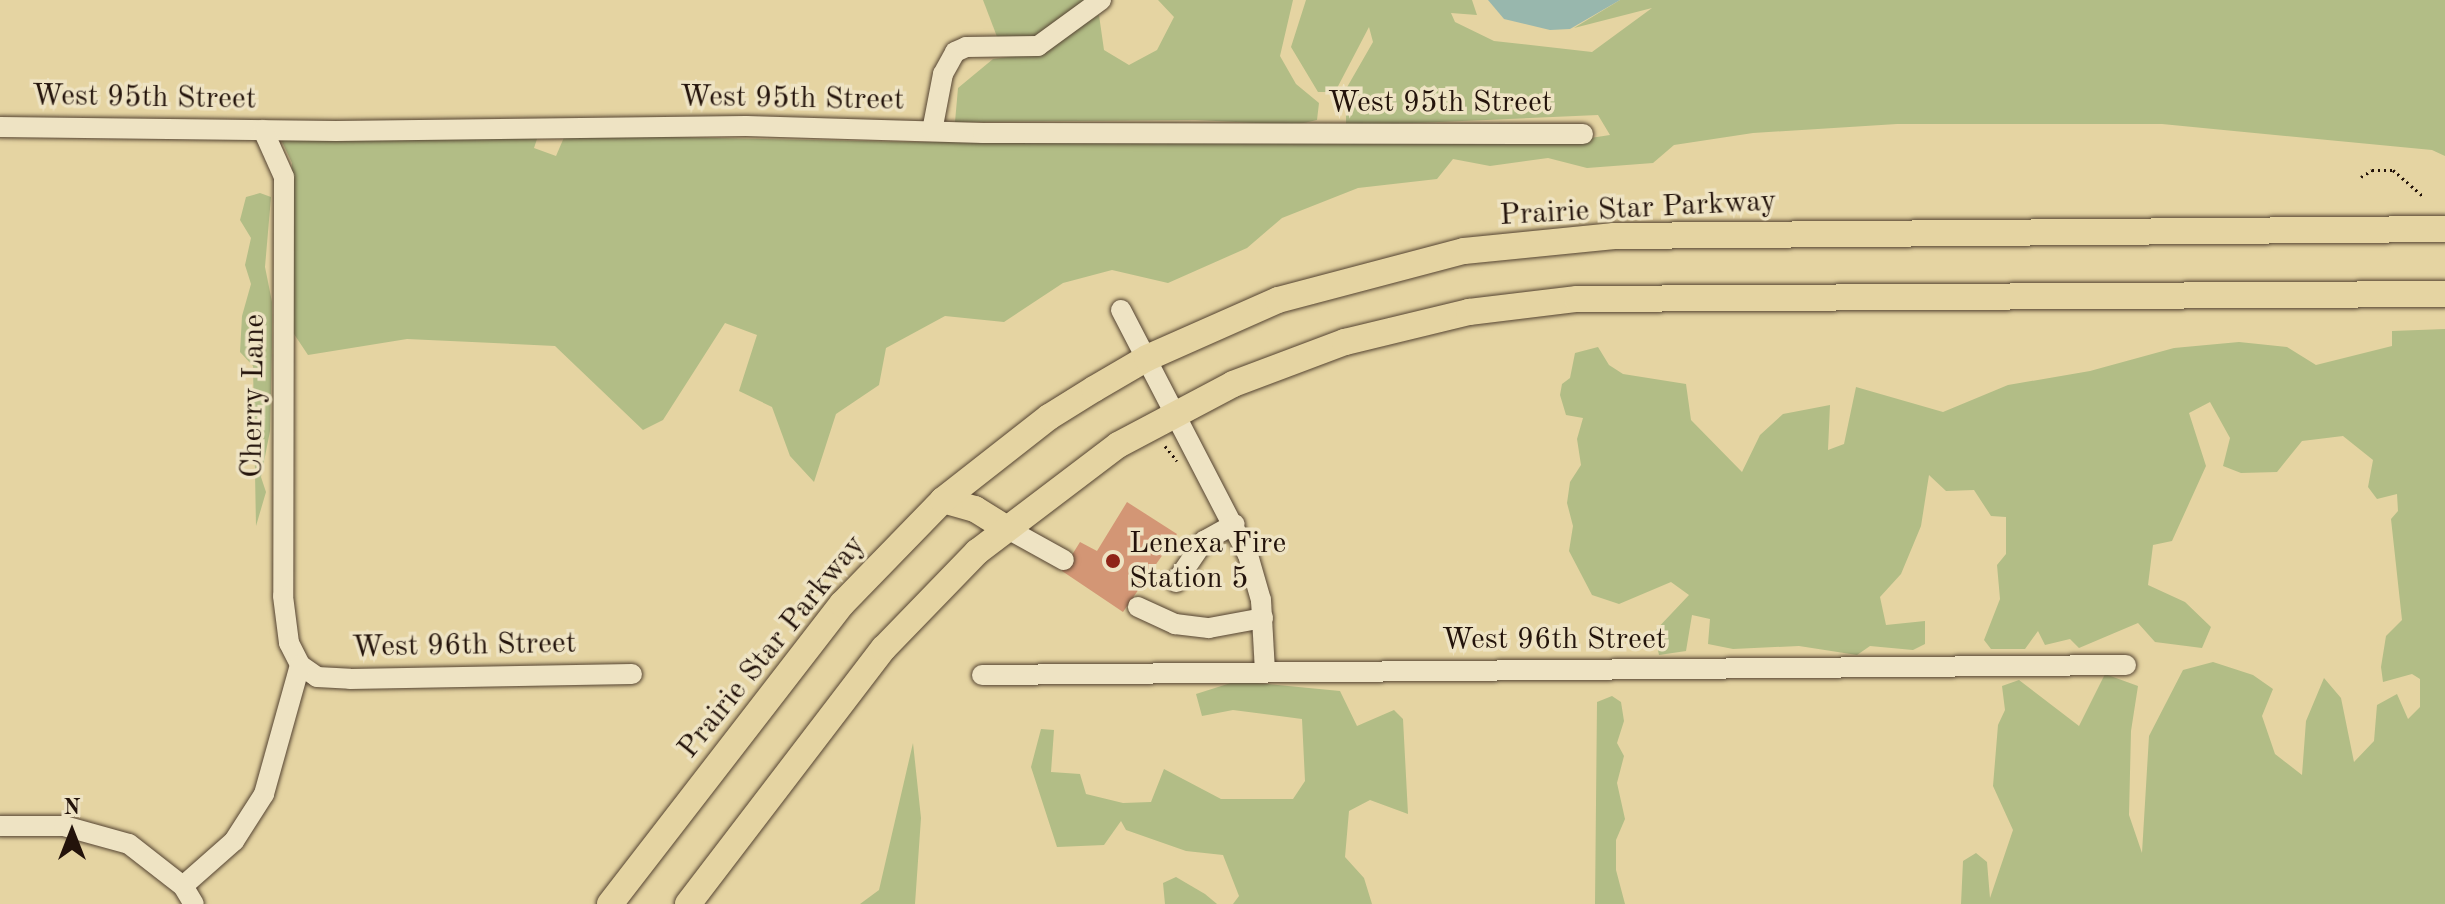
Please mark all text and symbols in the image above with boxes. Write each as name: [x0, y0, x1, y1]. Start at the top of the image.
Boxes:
street label: West 95th Street: [32, 78, 256, 118]
street label: West 95th Street: [680, 79, 904, 119]
street label: West 95th Street: [1328, 85, 1552, 121]
street label: Prairie Star Parkway: [1499, 184, 1777, 234]
street label: Cherry Lane: [235, 314, 273, 478]
place label: Lenexa Fire Station 5: [1129, 526, 1286, 596]
street label: Prairie Star Parkway: [671, 528, 873, 766]
marker: Lenexa Fire Station 5: [1104, 552, 1122, 570]
street label: West 96th Street: [1442, 622, 1666, 658]
street label: West 96th Street: [352, 626, 576, 666]
north arrow: [32, 792, 112, 872]
text: N: [64, 797, 80, 819]

